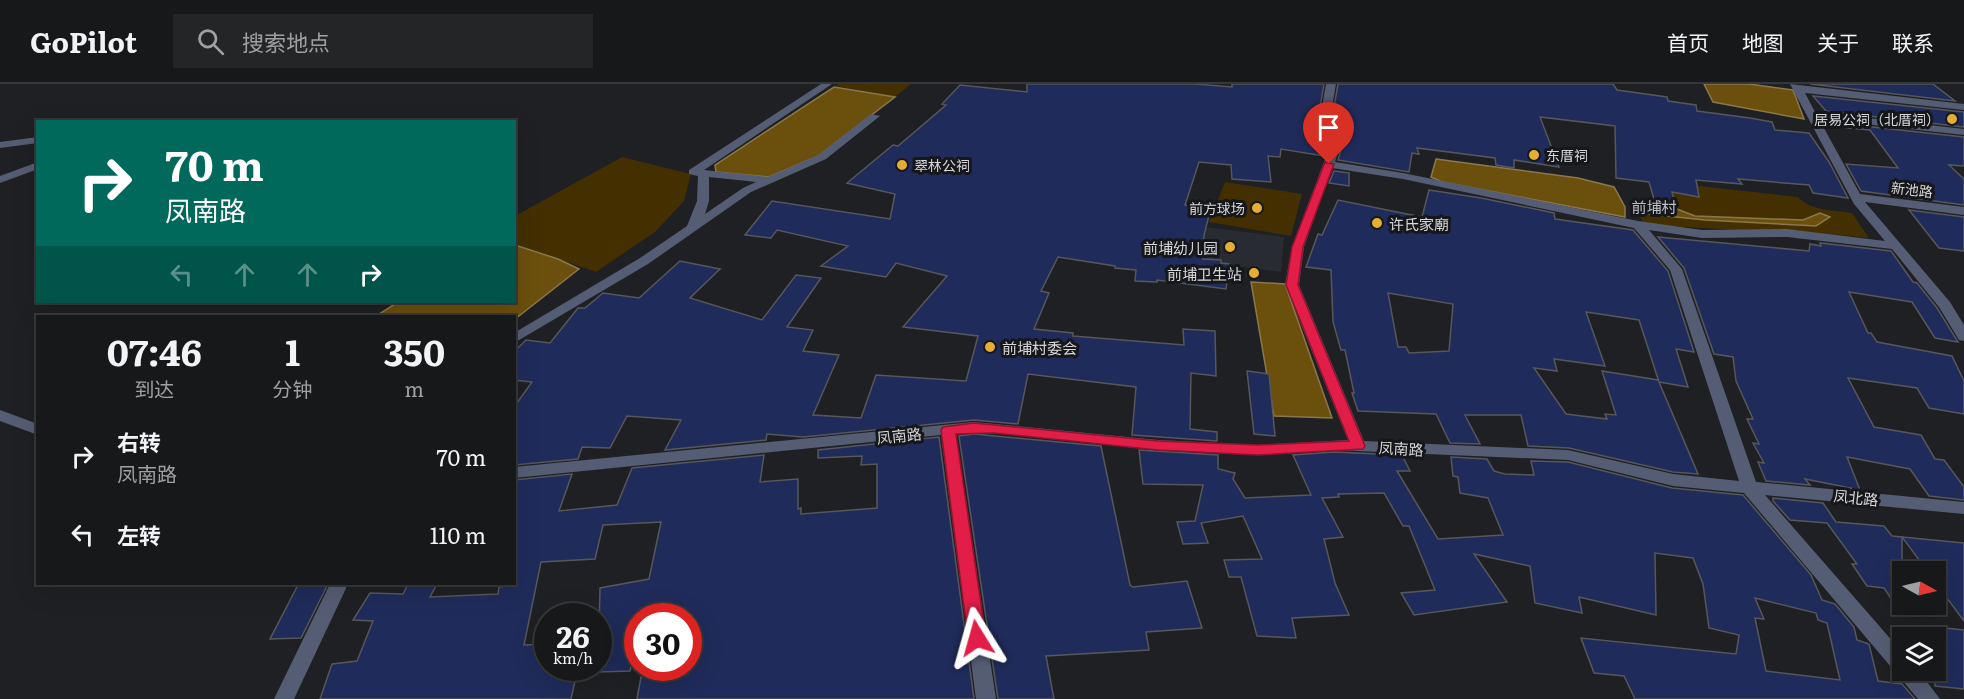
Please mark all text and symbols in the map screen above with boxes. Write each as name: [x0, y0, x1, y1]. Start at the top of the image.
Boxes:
search box: [173, 14, 593, 68]
text: GoPilot: [30, 20, 137, 62]
icon: search: [194, 25, 227, 58]
text: 搜索地点: [242, 25, 330, 58]
text: 首页: [1667, 26, 1709, 57]
text: 地图: [1742, 26, 1784, 57]
text: 关于: [1817, 26, 1859, 57]
text: 联系: [1892, 26, 1934, 57]
pin: [1303, 102, 1354, 164]
place label: 居易公祠（北厝祠）: [1814, 109, 1940, 129]
icon: arrive: [1312, 111, 1345, 144]
marker: 居易公祠（北厝祠）: [1945, 112, 1959, 126]
text: 70 m: [165, 132, 264, 194]
icon: right: [66, 144, 144, 222]
place label: 东厝祠: [1546, 145, 1588, 165]
marker: 东厝祠: [1527, 148, 1541, 162]
place label: 翠林公祠: [914, 155, 970, 175]
marker: 翠林公祠: [895, 158, 909, 172]
street label: 新池路: [1890, 177, 1934, 201]
text: 凤南路: [165, 189, 246, 229]
district label: 前埔村: [1631, 195, 1677, 218]
place label: 前方球场: [1189, 198, 1245, 218]
marker: 前方球场: [1250, 201, 1264, 215]
place label: 许氏家廟: [1389, 212, 1449, 235]
marker: 许氏家廟: [1370, 216, 1384, 230]
place label: 前埔幼儿园: [1143, 236, 1218, 259]
marker: 前埔幼儿园: [1223, 240, 1237, 254]
icon: left: [165, 258, 198, 291]
icon: ahead: [228, 258, 261, 291]
icon: ahead: [291, 258, 324, 291]
icon: right: [354, 258, 387, 291]
place label: 前埔卫生站: [1167, 262, 1242, 285]
marker: 前埔卫生站: [1247, 266, 1261, 280]
text: 07:46: [107, 324, 202, 377]
text: 1: [285, 324, 300, 377]
text: 350: [383, 324, 445, 377]
place label: 前埔村委会: [1002, 336, 1077, 359]
marker: 前埔村委会: [983, 340, 997, 354]
text: 到达: [134, 373, 174, 403]
text: 分钟: [273, 373, 313, 403]
text: m: [405, 373, 424, 403]
street label: 凤南路: [875, 421, 923, 449]
text: 右转: [117, 425, 161, 458]
street label: 凤南路: [1378, 435, 1424, 461]
icon: right: [66, 440, 99, 473]
text: 70 m: [436, 440, 486, 473]
text: 凤南路: [117, 458, 177, 488]
street label: 凤北路: [1832, 483, 1880, 511]
icon: left: [66, 518, 99, 551]
text: 左转: [117, 518, 161, 551]
text: 110 m: [430, 518, 486, 551]
north arrow: [1892, 561, 1946, 615]
map controls: [1892, 561, 1946, 681]
speed limit sign: 30: [624, 603, 702, 681]
position arrow: [945, 606, 1009, 670]
text: 26: [556, 613, 590, 657]
button: layers: [1892, 627, 1946, 681]
text: km/h: [553, 646, 593, 669]

